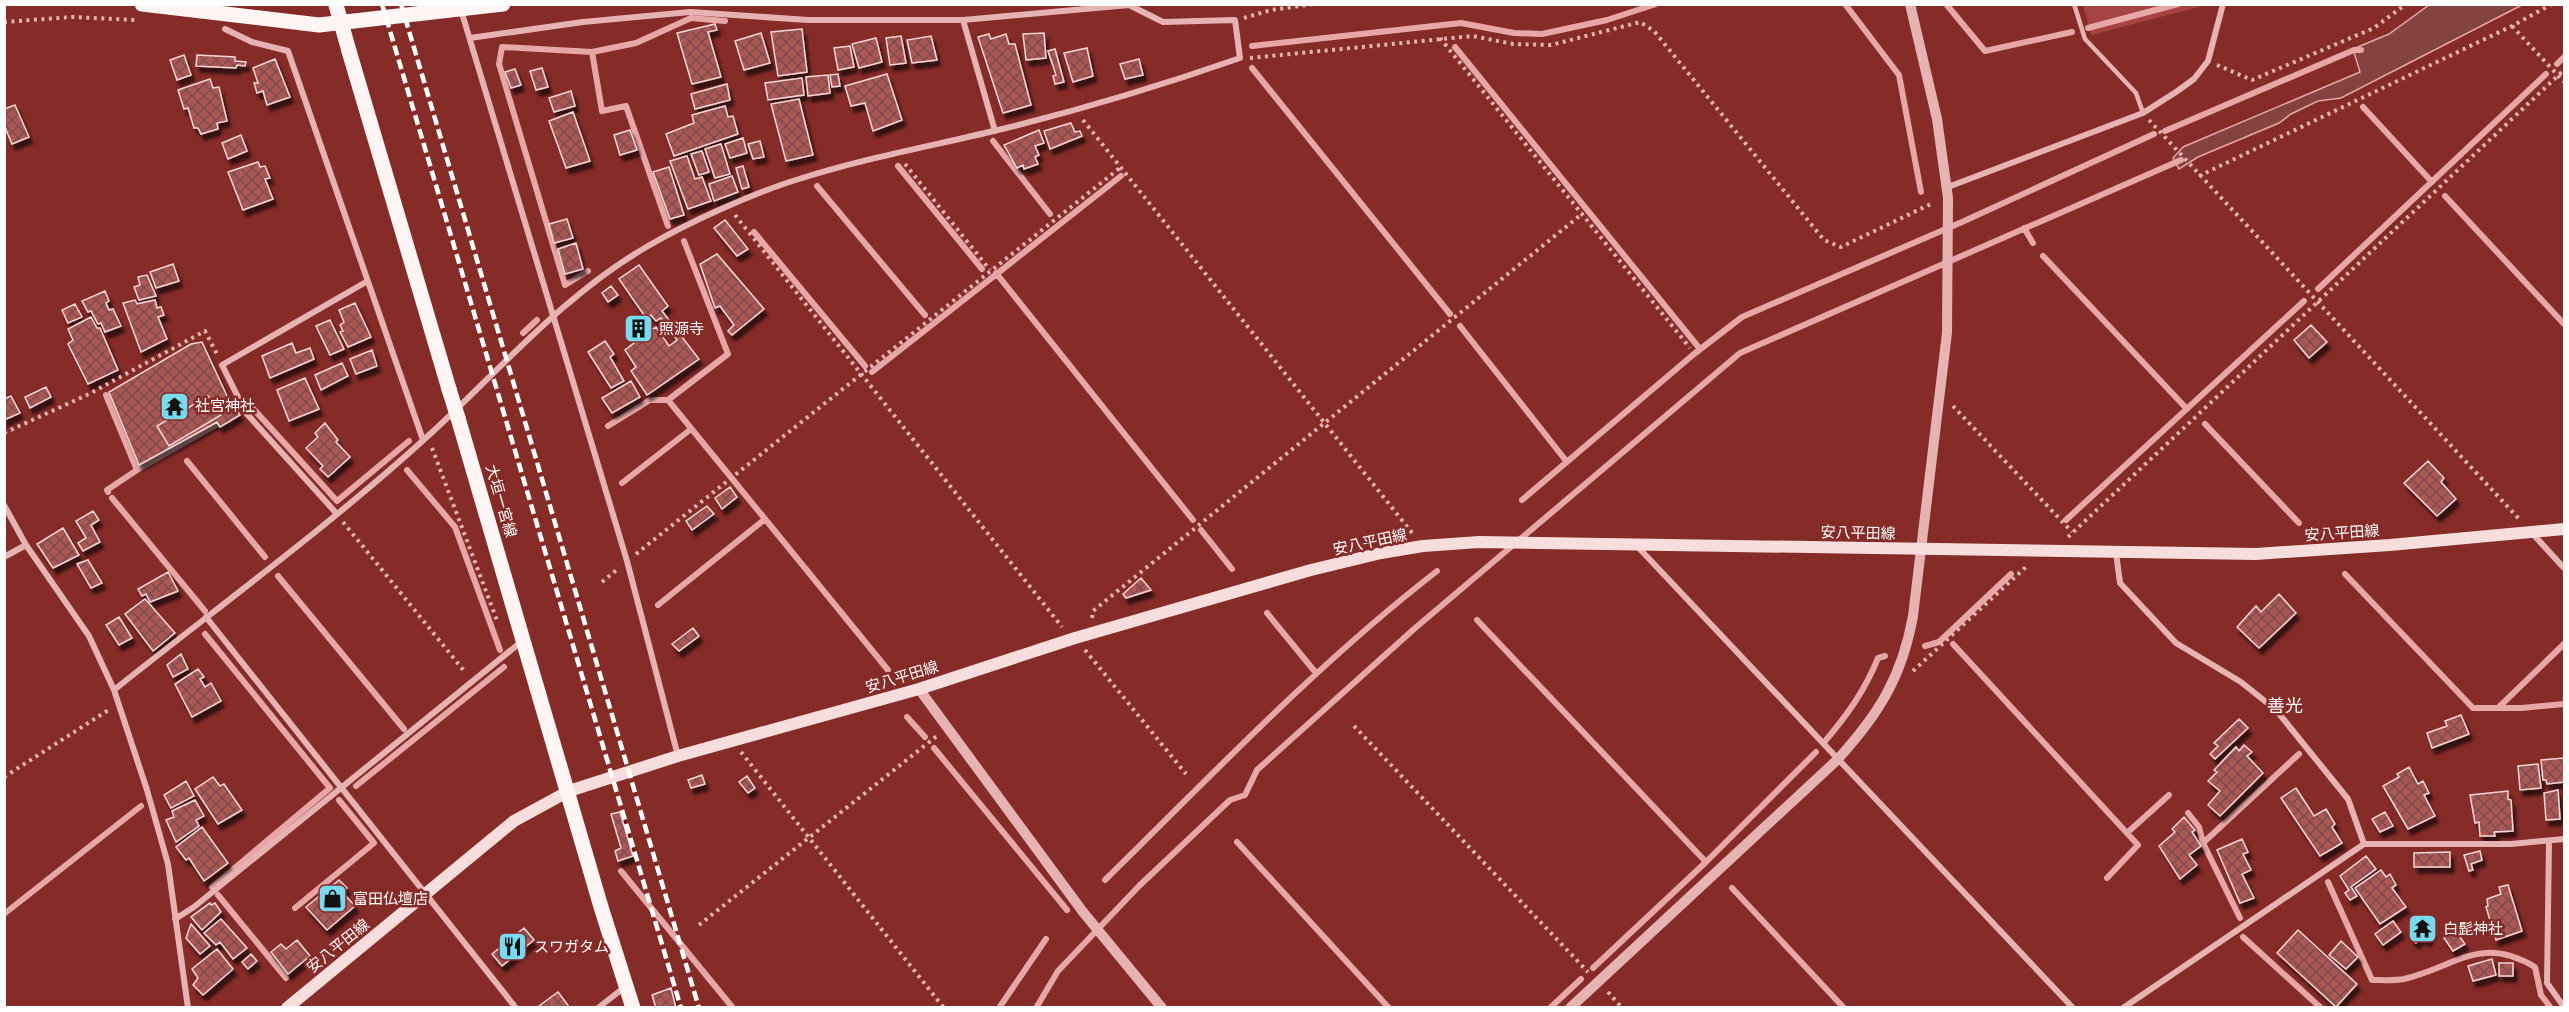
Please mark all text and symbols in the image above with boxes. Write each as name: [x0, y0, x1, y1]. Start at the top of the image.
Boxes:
building icon: 照源寺: [622, 313, 654, 345]
place label: 照源寺: [659, 317, 704, 340]
temple icon: 社宮神社: [158, 390, 190, 422]
place label: 社宮神社: [195, 394, 255, 417]
street label: 大垣一宮線: [480, 462, 523, 540]
street label: 安八平田線: [2304, 518, 2380, 547]
street label: 安八平田線: [1820, 520, 1896, 545]
street label: 安八平田線: [1331, 522, 1409, 561]
street label: 安八平田線: [863, 655, 941, 698]
district label: 善光: [2267, 692, 2303, 719]
shop icon: 富田仏壇店: [316, 883, 348, 915]
place label: 富田仏壇店: [353, 887, 428, 910]
street label: 安八平田線: [301, 913, 374, 978]
temple icon: 白髭神社: [2406, 913, 2438, 945]
place label: 白髭神社: [2443, 917, 2503, 940]
restaurant icon: スワガタム: [497, 931, 529, 963]
place label: スワガタム: [534, 935, 609, 958]

